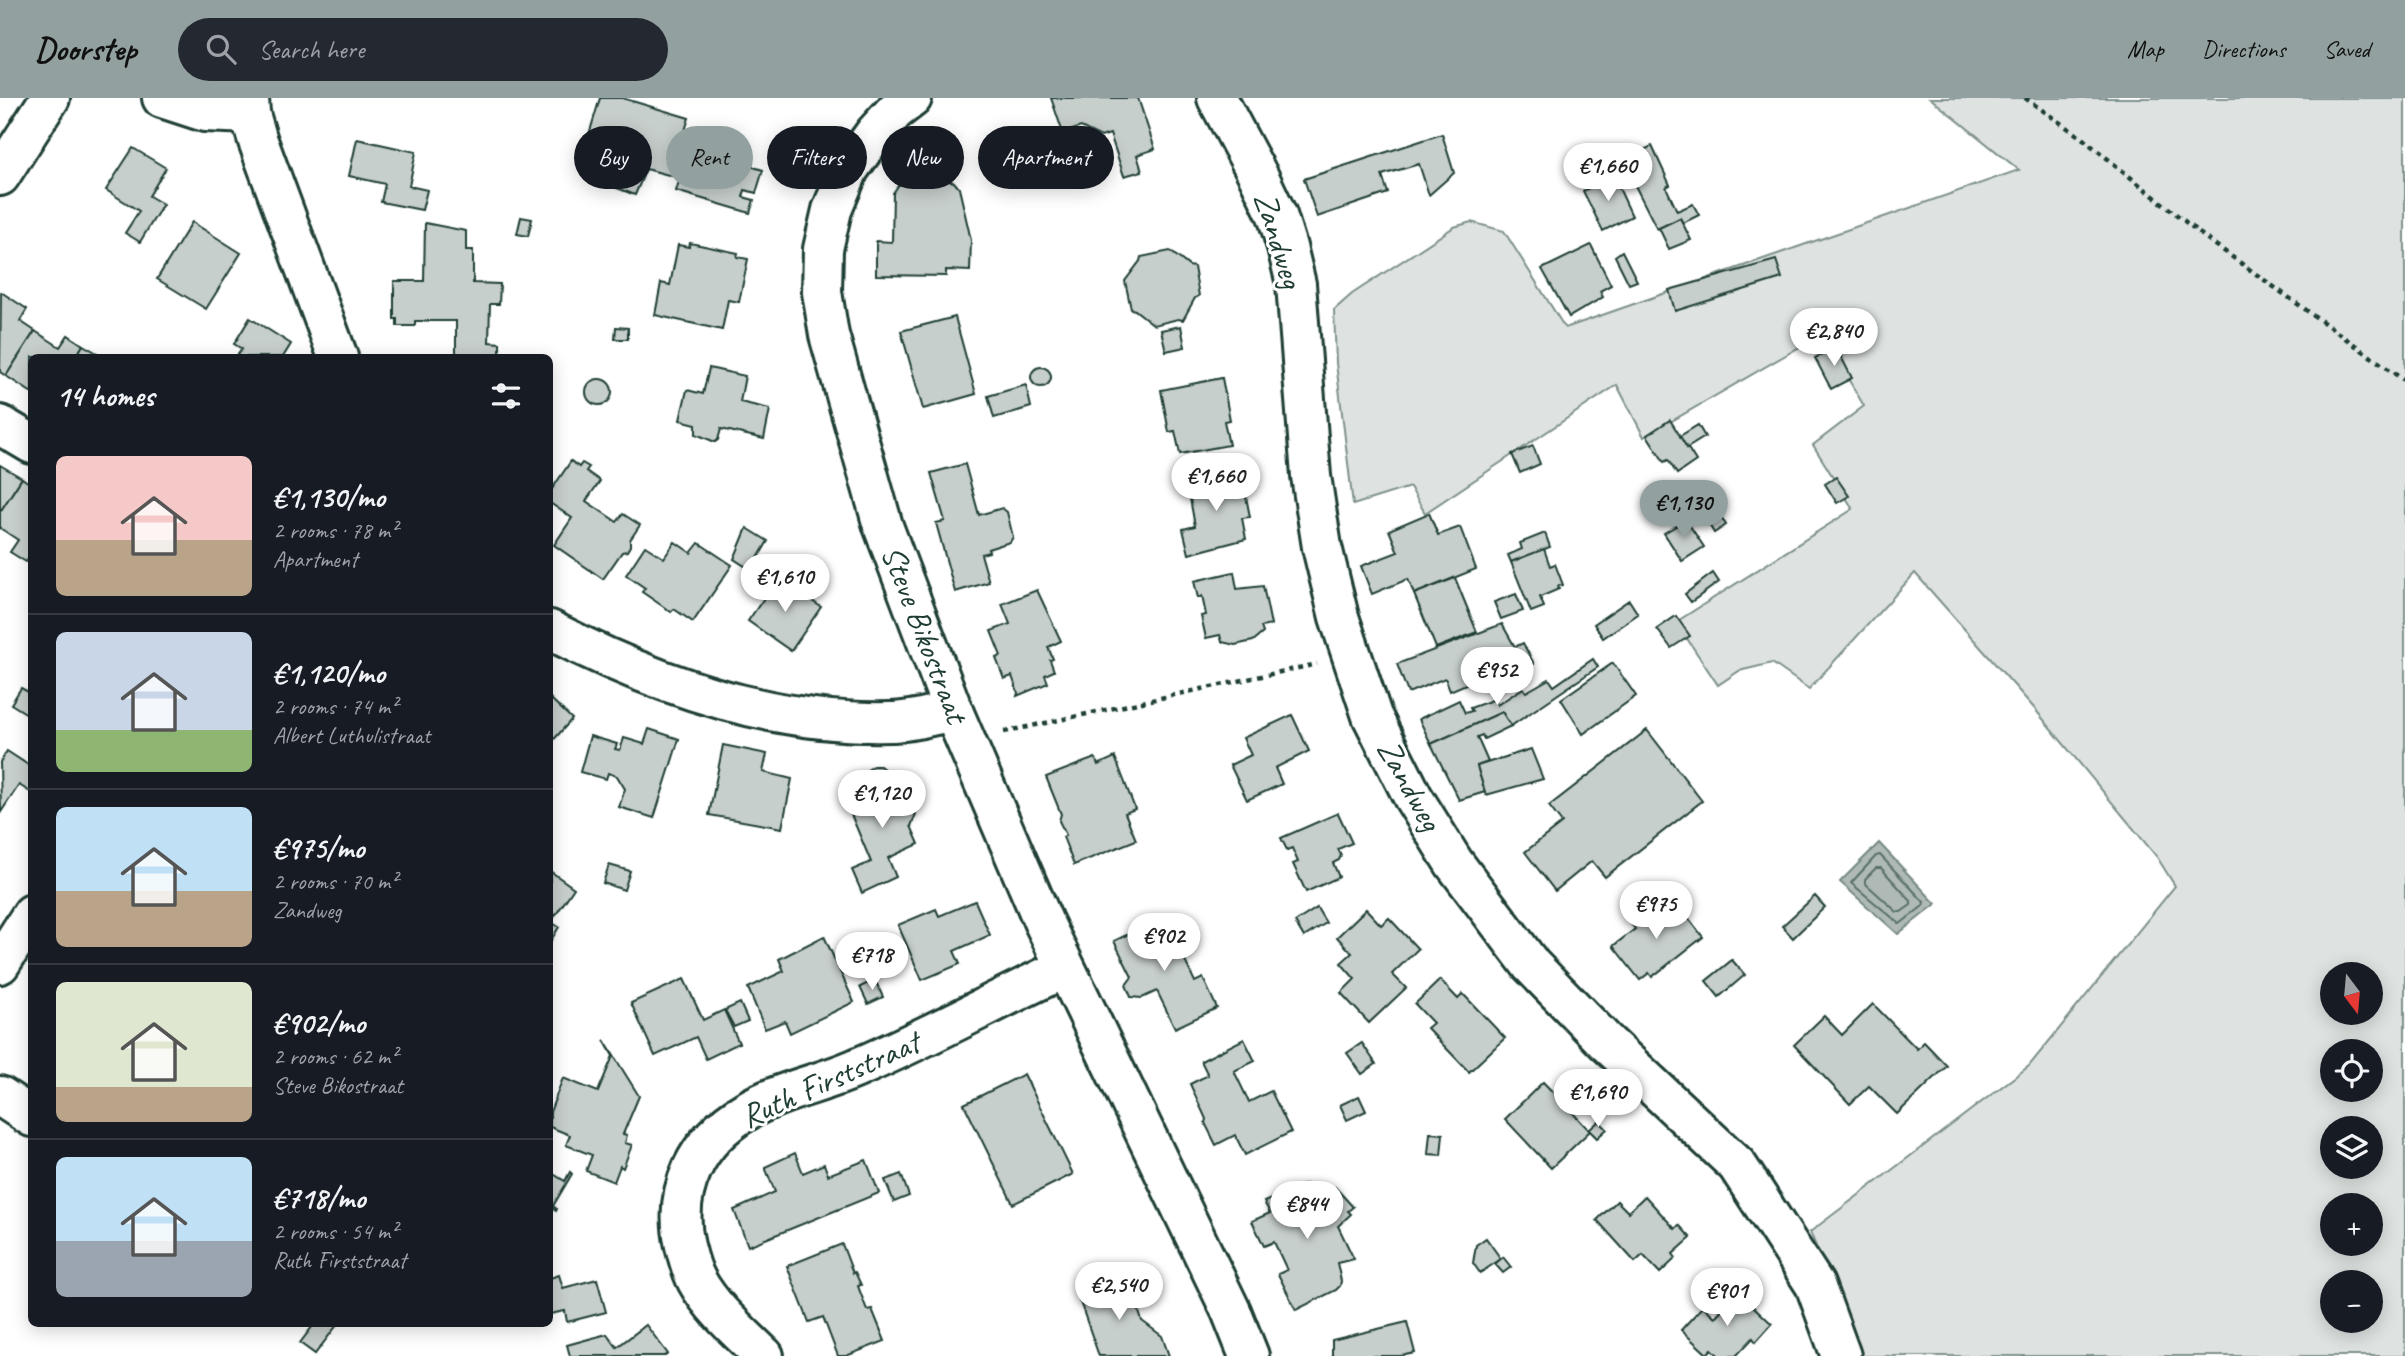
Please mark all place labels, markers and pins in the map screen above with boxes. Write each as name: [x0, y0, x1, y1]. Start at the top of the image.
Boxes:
pin: €1,660: [1551, 144, 1665, 203]
pin: €2,840: [1777, 308, 1891, 368]
pin: €1,660: [1159, 454, 1273, 513]
pin: €1,130: [1627, 480, 1741, 540]
pin: €1,610: [728, 554, 842, 614]
pin: €952: [1456, 648, 1538, 707]
pin: €1,120: [825, 770, 939, 830]
pin: €975: [1615, 882, 1697, 941]
pin: €902: [1123, 914, 1205, 973]
pin: €718: [831, 932, 913, 992]
pin: €1,690: [1541, 1070, 1655, 1129]
pin: €844: [1266, 1182, 1348, 1241]
pin: €2,540: [1062, 1262, 1176, 1322]
pin: €901: [1686, 1268, 1768, 1328]

